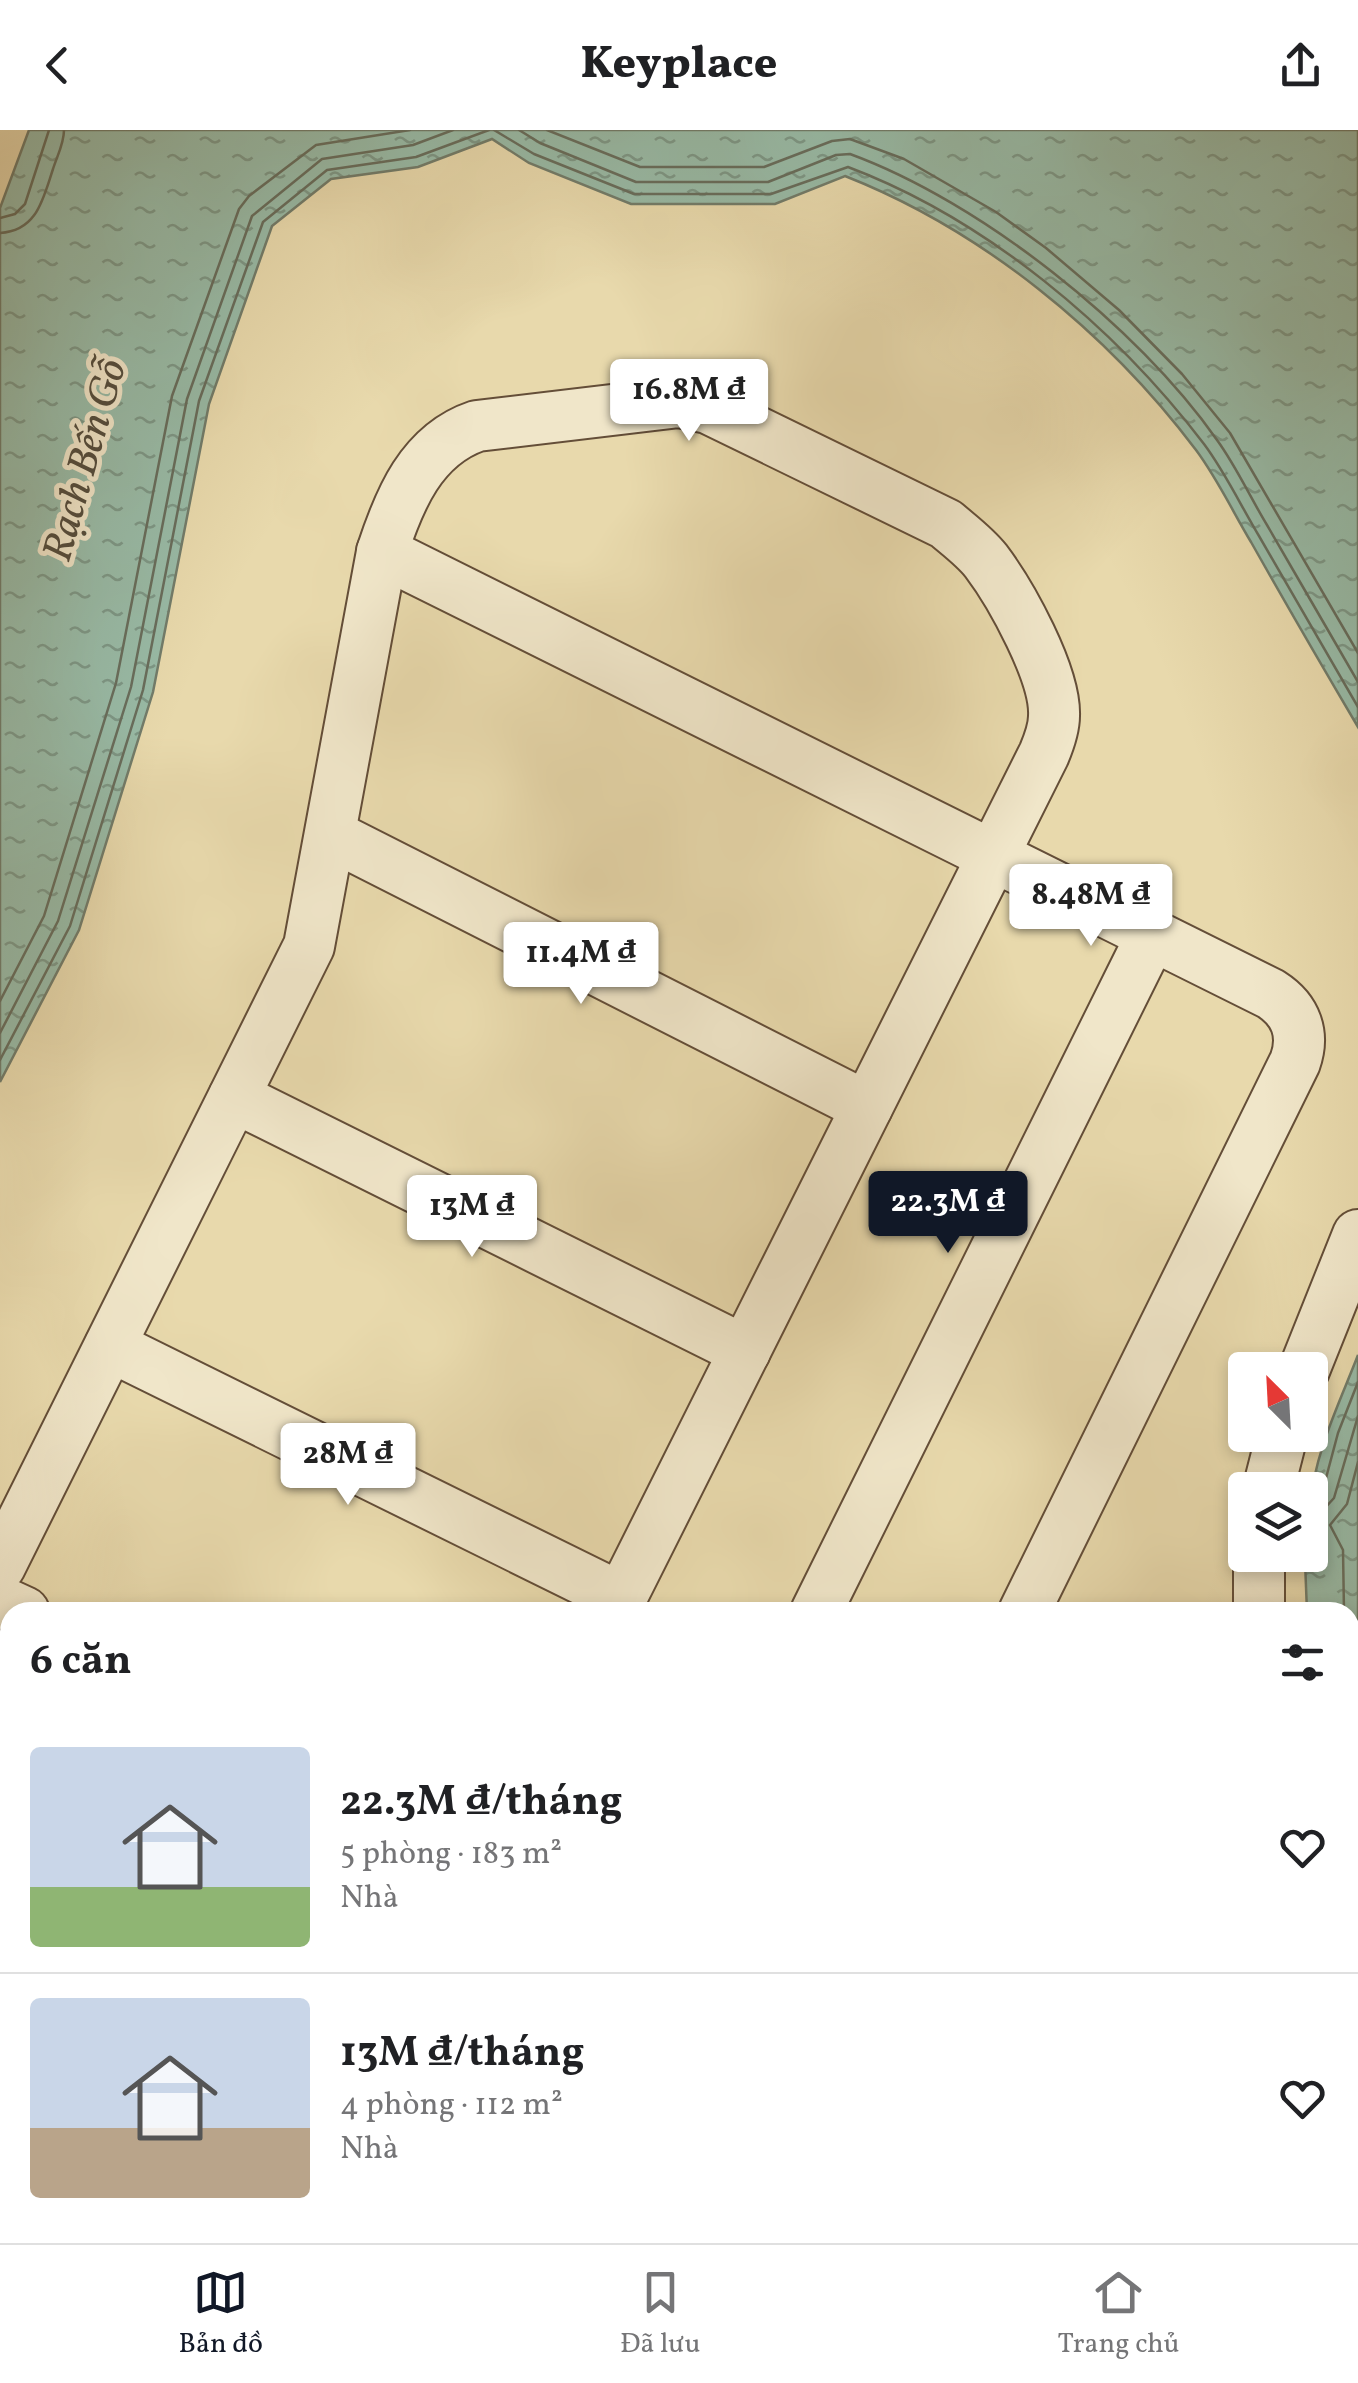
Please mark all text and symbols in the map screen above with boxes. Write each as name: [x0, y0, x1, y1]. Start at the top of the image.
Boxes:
text: Keyplace: [581, 34, 777, 97]
icon: back: [30, 38, 85, 93]
icon: share: [1273, 38, 1328, 93]
water label: Rạch Bến Gỗ: [30, 350, 145, 569]
pin: 16.8M ₫: [597, 359, 781, 444]
text: 16.8M ₫: [632, 369, 746, 413]
pin: 8.48M ₫: [999, 864, 1183, 949]
text: 8.48M ₫: [1031, 874, 1151, 918]
pin: 11.4M ₫: [489, 922, 673, 1007]
text: 11.4M ₫: [525, 932, 637, 976]
pin: 22.3M ₫: [856, 1171, 1040, 1256]
pin: 13M ₫: [402, 1175, 542, 1260]
text: 22.3M ₫: [891, 1181, 1005, 1225]
text: 13M ₫: [429, 1185, 515, 1229]
north arrow: [1228, 1352, 1328, 1452]
map controls: [1228, 1352, 1328, 1572]
pin: 28M ₫: [278, 1423, 418, 1508]
text: 28M ₫: [303, 1433, 393, 1477]
button: layers: [1228, 1472, 1328, 1572]
text: 6 căn: [30, 1633, 132, 1692]
icon: filters: [1275, 1635, 1330, 1690]
text: 22.3M ₫/tháng: [340, 1774, 623, 1833]
icon: home: [110, 1787, 230, 1907]
icon: heart: [1275, 1820, 1330, 1875]
text: 5 phòng · 183 m²: [340, 1833, 562, 1877]
text: Nhà: [340, 1877, 399, 1921]
text: 13M ₫/tháng: [340, 2025, 585, 2084]
icon: home: [110, 2038, 230, 2158]
icon: heart: [1275, 2071, 1330, 2126]
text: 4 phòng · 112 m²: [340, 2084, 563, 2128]
text: Nhà: [340, 2128, 399, 2172]
tab: Bản đồ: [179, 2265, 263, 2364]
tab: Đã lưu: [620, 2265, 701, 2364]
tab: Trang chủ: [1058, 2265, 1179, 2364]

